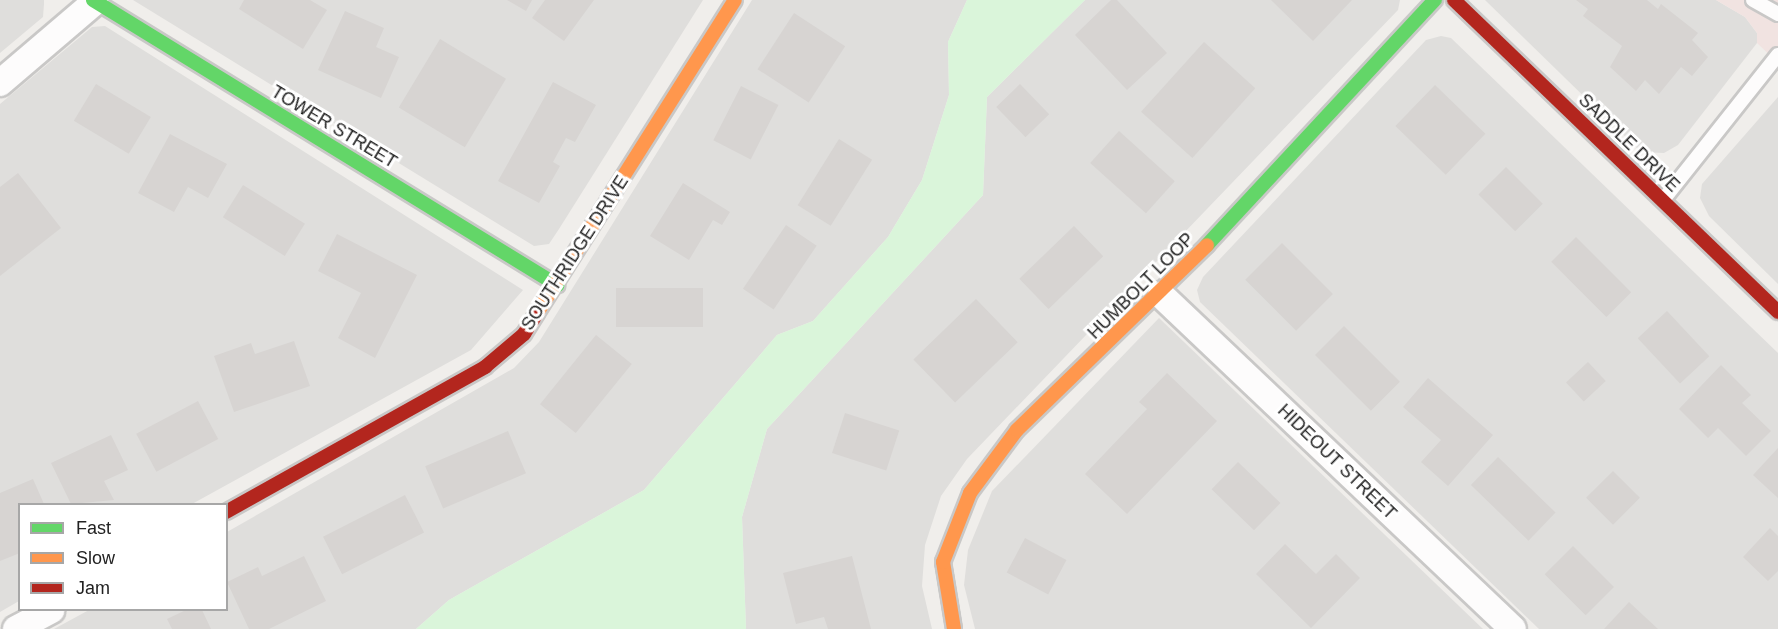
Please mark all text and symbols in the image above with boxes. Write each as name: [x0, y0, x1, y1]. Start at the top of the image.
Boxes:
street label: TOWER STREET: [267, 81, 401, 173]
street label: SADDLE DRIVE: [1574, 89, 1684, 197]
street label: SOUTHRIDGE DRIVE: [517, 172, 633, 334]
street label: HUMBOLT LOOP: [1083, 228, 1199, 344]
street label: HIDEOUT STREET: [1273, 400, 1401, 524]
legend: [18, 503, 228, 611]
text: Fast: [76, 518, 111, 538]
text: Slow: [76, 548, 115, 568]
text: Jam: [76, 578, 110, 598]

